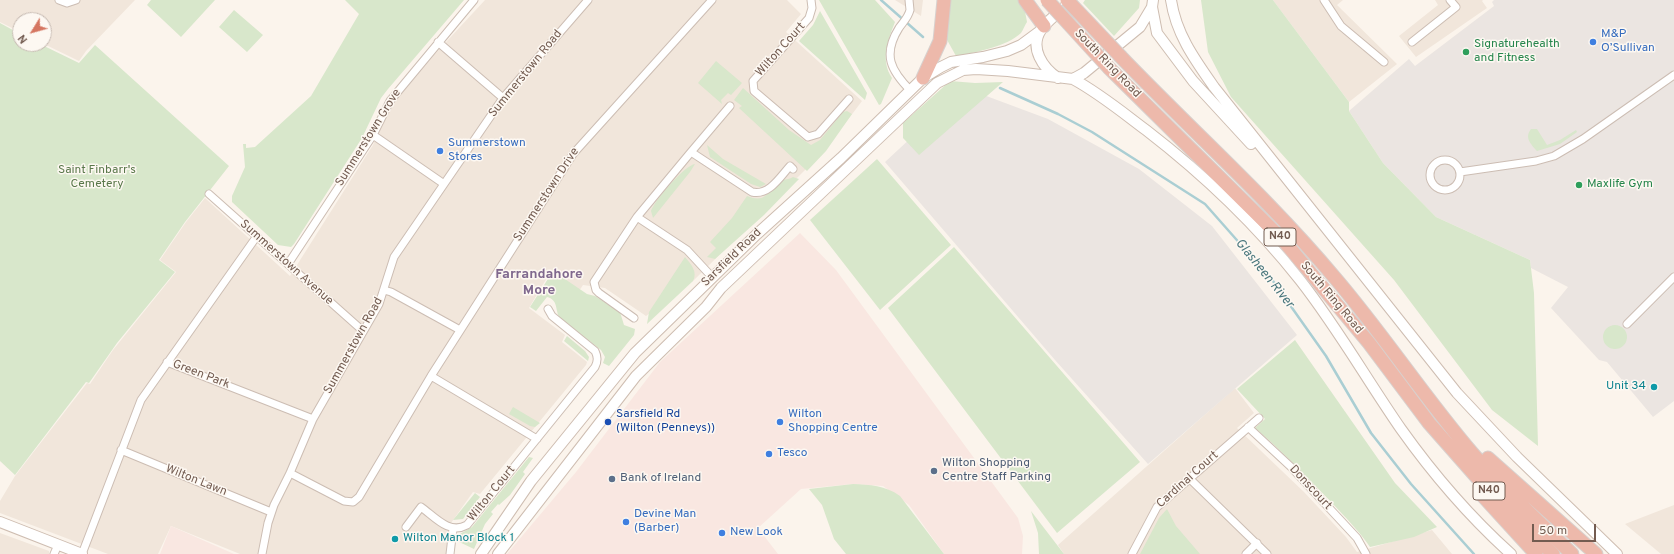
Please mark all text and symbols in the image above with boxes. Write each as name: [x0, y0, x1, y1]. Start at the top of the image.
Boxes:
north arrow: [12, 12, 52, 52]
street label: Wilton Court: [753, 20, 809, 80]
street label: Summerstown Road: [486, 27, 566, 121]
street label: South Ring Road: [1071, 27, 1143, 101]
place label: M&P O’Sullivan: [1601, 28, 1655, 56]
text: N: [15, 31, 31, 46]
marker: M&P O’Sullivan: [1588, 37, 1598, 47]
place label: Signaturehealth and Fitness: [1474, 38, 1560, 66]
marker: Signaturehealth and Fitness: [1461, 47, 1471, 57]
street label: Summerstown Grove: [333, 87, 405, 189]
place label: Summerstown Stores: [448, 137, 526, 165]
street label: Summerstown Drive: [511, 145, 583, 245]
marker: Summerstown Stores: [435, 146, 445, 156]
park label: Saint Finbarr's Cemetery: [58, 164, 136, 192]
place label: Maxlife Gym: [1587, 178, 1653, 192]
marker: Maxlife Gym: [1574, 180, 1584, 190]
street label: Summerstown Avenue: [236, 217, 336, 309]
street label: Sarsfield Road: [699, 226, 765, 290]
road number: N40: [1264, 228, 1296, 246]
water label: Glasheen River: [1231, 236, 1297, 312]
street label: South Ring Road: [1297, 259, 1365, 337]
district label: Farrandahore More: [495, 267, 583, 300]
street label: Summerstown Road: [321, 295, 387, 397]
street label: Green Park: [170, 357, 232, 393]
place label: Unit 34: [1606, 380, 1646, 394]
marker: Unit 34: [1649, 382, 1659, 392]
place label: Sarsfield Rd (Wilton (Penneys)): [616, 408, 715, 436]
place label: Wilton Shopping Centre: [788, 408, 878, 436]
marker: Sarsfield Rd (Wilton (Penneys)): [603, 417, 613, 427]
marker: Wilton Shopping Centre: [775, 417, 785, 427]
place label: Tesco: [777, 447, 808, 461]
street label: Cardinal Court: [1154, 448, 1222, 512]
marker: Tesco: [764, 449, 774, 459]
place label: Wilton Shopping Centre Staff Parking: [942, 457, 1051, 485]
street label: Wilton Lawn: [163, 462, 229, 500]
street label: Wilton Court: [465, 463, 519, 525]
street label: Donscourt: [1286, 463, 1334, 513]
marker: Wilton Shopping Centre Staff Parking: [929, 466, 939, 476]
place label: Bank of Ireland: [620, 472, 701, 486]
marker: Bank of Ireland: [607, 474, 617, 484]
road number: N40: [1473, 482, 1505, 500]
place label: Devine Man (Barber): [634, 508, 696, 536]
scale bar: [1534, 516, 1598, 542]
marker: Devine Man (Barber): [621, 517, 631, 527]
text: 50 m: [1539, 523, 1567, 539]
place label: New Look: [730, 526, 783, 540]
marker: New Look: [717, 528, 727, 538]
place label: Wilton Manor Block 1: [403, 532, 514, 546]
marker: Wilton Manor Block 1: [390, 534, 400, 544]

